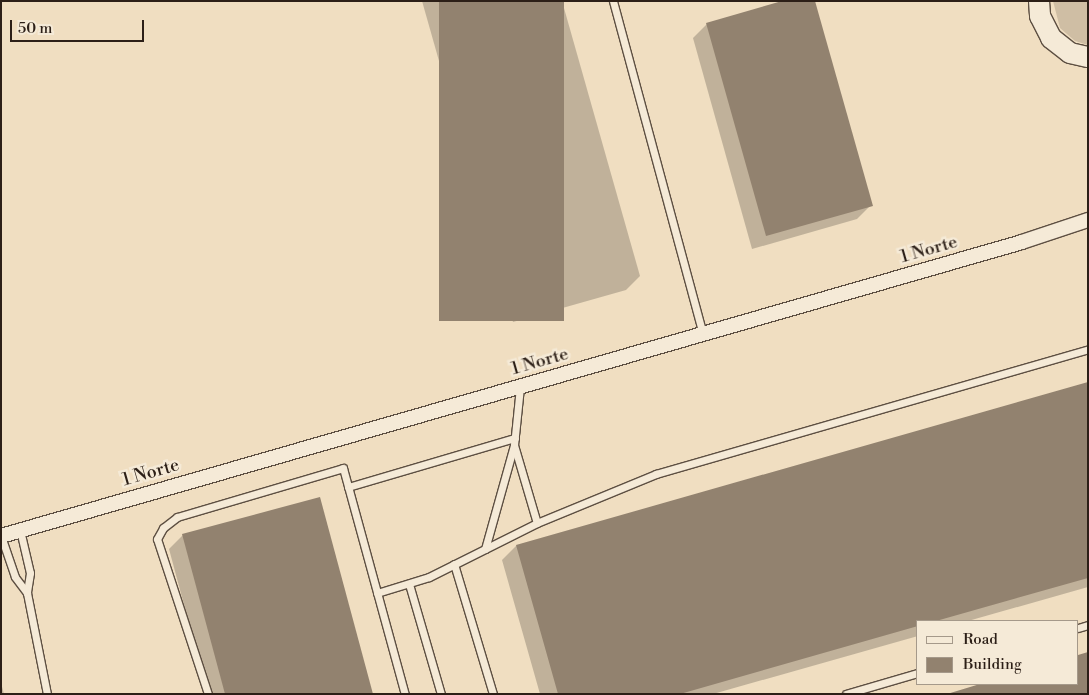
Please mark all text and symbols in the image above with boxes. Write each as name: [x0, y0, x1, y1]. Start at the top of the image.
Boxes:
scale bar: [12, 10, 146, 42]
text: 50 m: [18, 19, 52, 38]
street label: 1 Norte: [898, 232, 960, 268]
street label: 1 Norte: [509, 344, 571, 380]
street label: 1 Norte: [120, 455, 182, 491]
legend: [916, 620, 1079, 685]
text: Road: [963, 630, 998, 649]
text: Building: [963, 655, 1022, 674]

